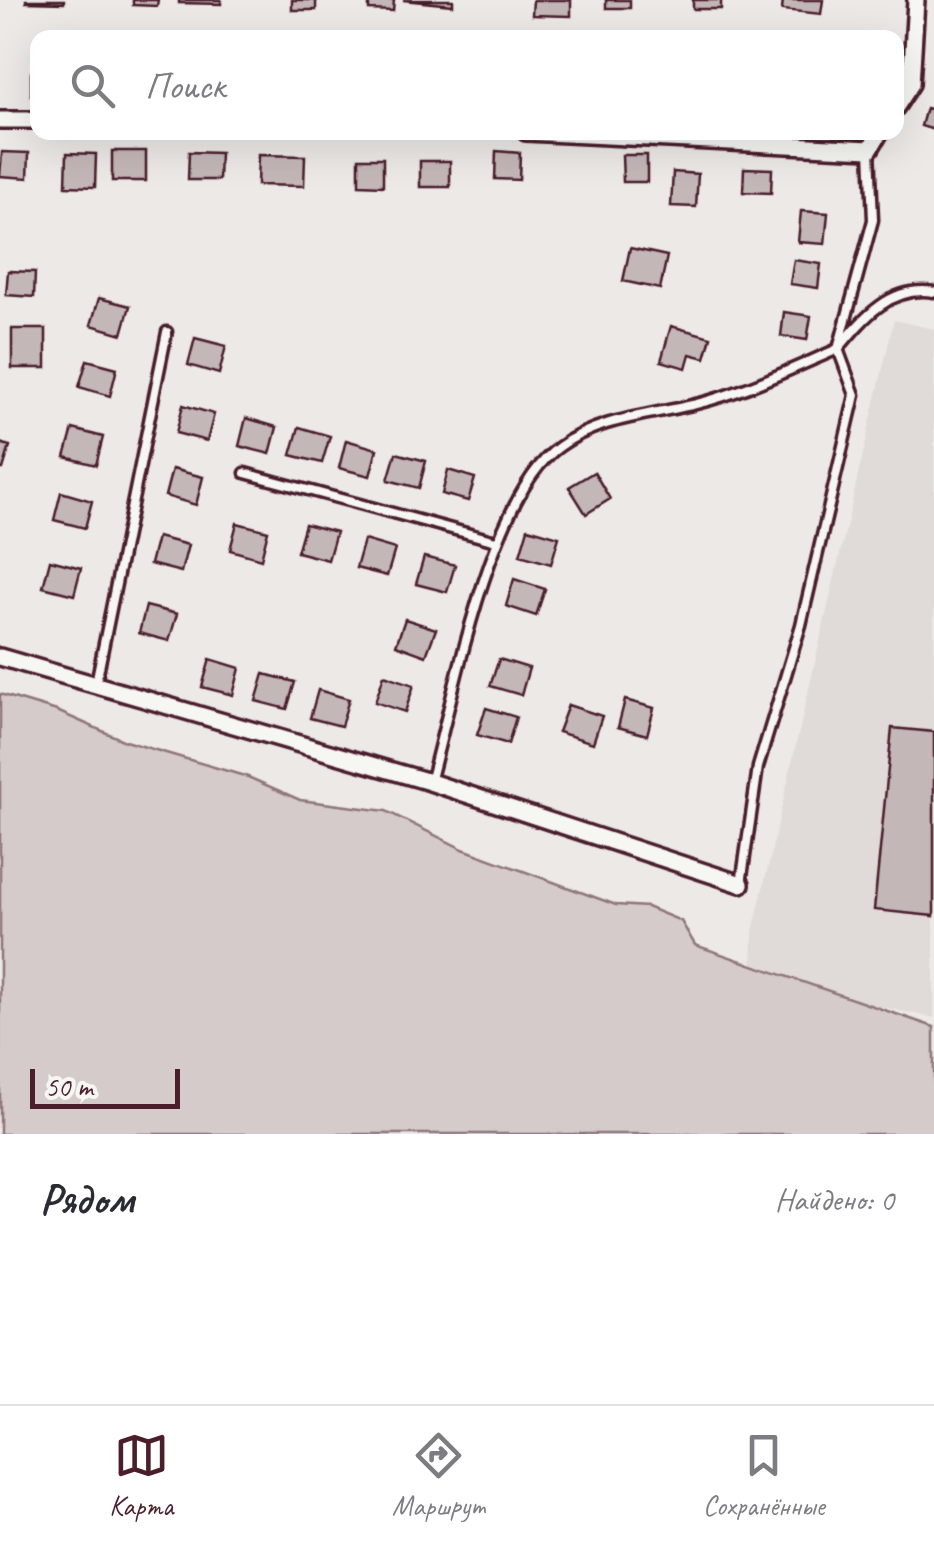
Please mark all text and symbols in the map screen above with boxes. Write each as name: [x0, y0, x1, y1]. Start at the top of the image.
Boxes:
search box: [30, 30, 904, 140]
icon: search: [65, 58, 120, 113]
text: Поиск: [145, 62, 225, 109]
scale bar: [30, 1064, 180, 1108]
text: 50 m: [45, 1069, 93, 1104]
text: Рядом: [40, 1173, 134, 1226]
text: Найдено: 0: [775, 1179, 894, 1220]
tab: Карта: [109, 1428, 173, 1523]
tab: Маршрут: [392, 1428, 484, 1523]
tab: Сохранённые: [703, 1428, 825, 1523]

